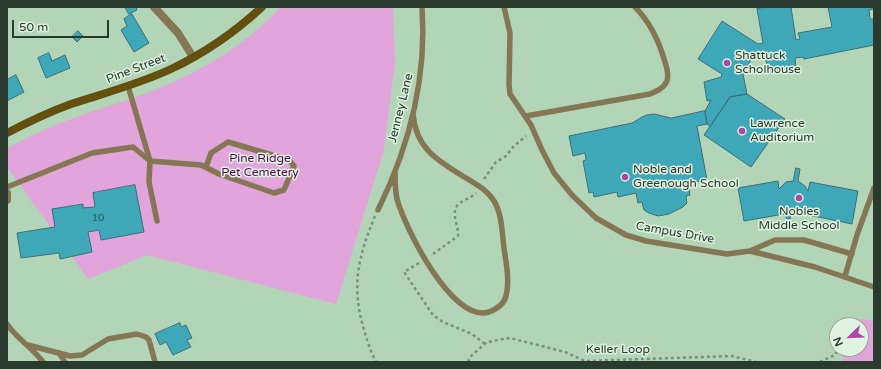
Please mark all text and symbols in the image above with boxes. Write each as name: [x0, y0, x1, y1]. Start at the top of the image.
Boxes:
scale bar: [14, 12, 111, 38]
text: 50 m: [19, 20, 48, 34]
place label: Shattuck Scholhouse: [735, 49, 801, 77]
street label: Pine Street: [104, 51, 168, 87]
marker: Shattuck Scholhouse: [722, 58, 732, 68]
street label: Jenney Lane: [385, 72, 417, 144]
place label: Lawrence Auditorium: [750, 117, 814, 145]
marker: Lawrence Auditorium: [737, 126, 747, 136]
park label: Pine Ridge Pet Cemetery: [221, 152, 299, 180]
place label: Noble and Greenough School: [633, 163, 739, 191]
marker: Noble and Greenough School: [620, 172, 630, 182]
marker: Nobles Middle School: [794, 193, 804, 203]
place label: Nobles Middle School: [758, 205, 840, 233]
house number: 10: [92, 212, 104, 224]
street label: Campus Drive: [635, 219, 715, 247]
north arrow: [829, 317, 869, 357]
text: N: [831, 335, 846, 348]
street label: Keller Loop: [586, 343, 650, 357]

